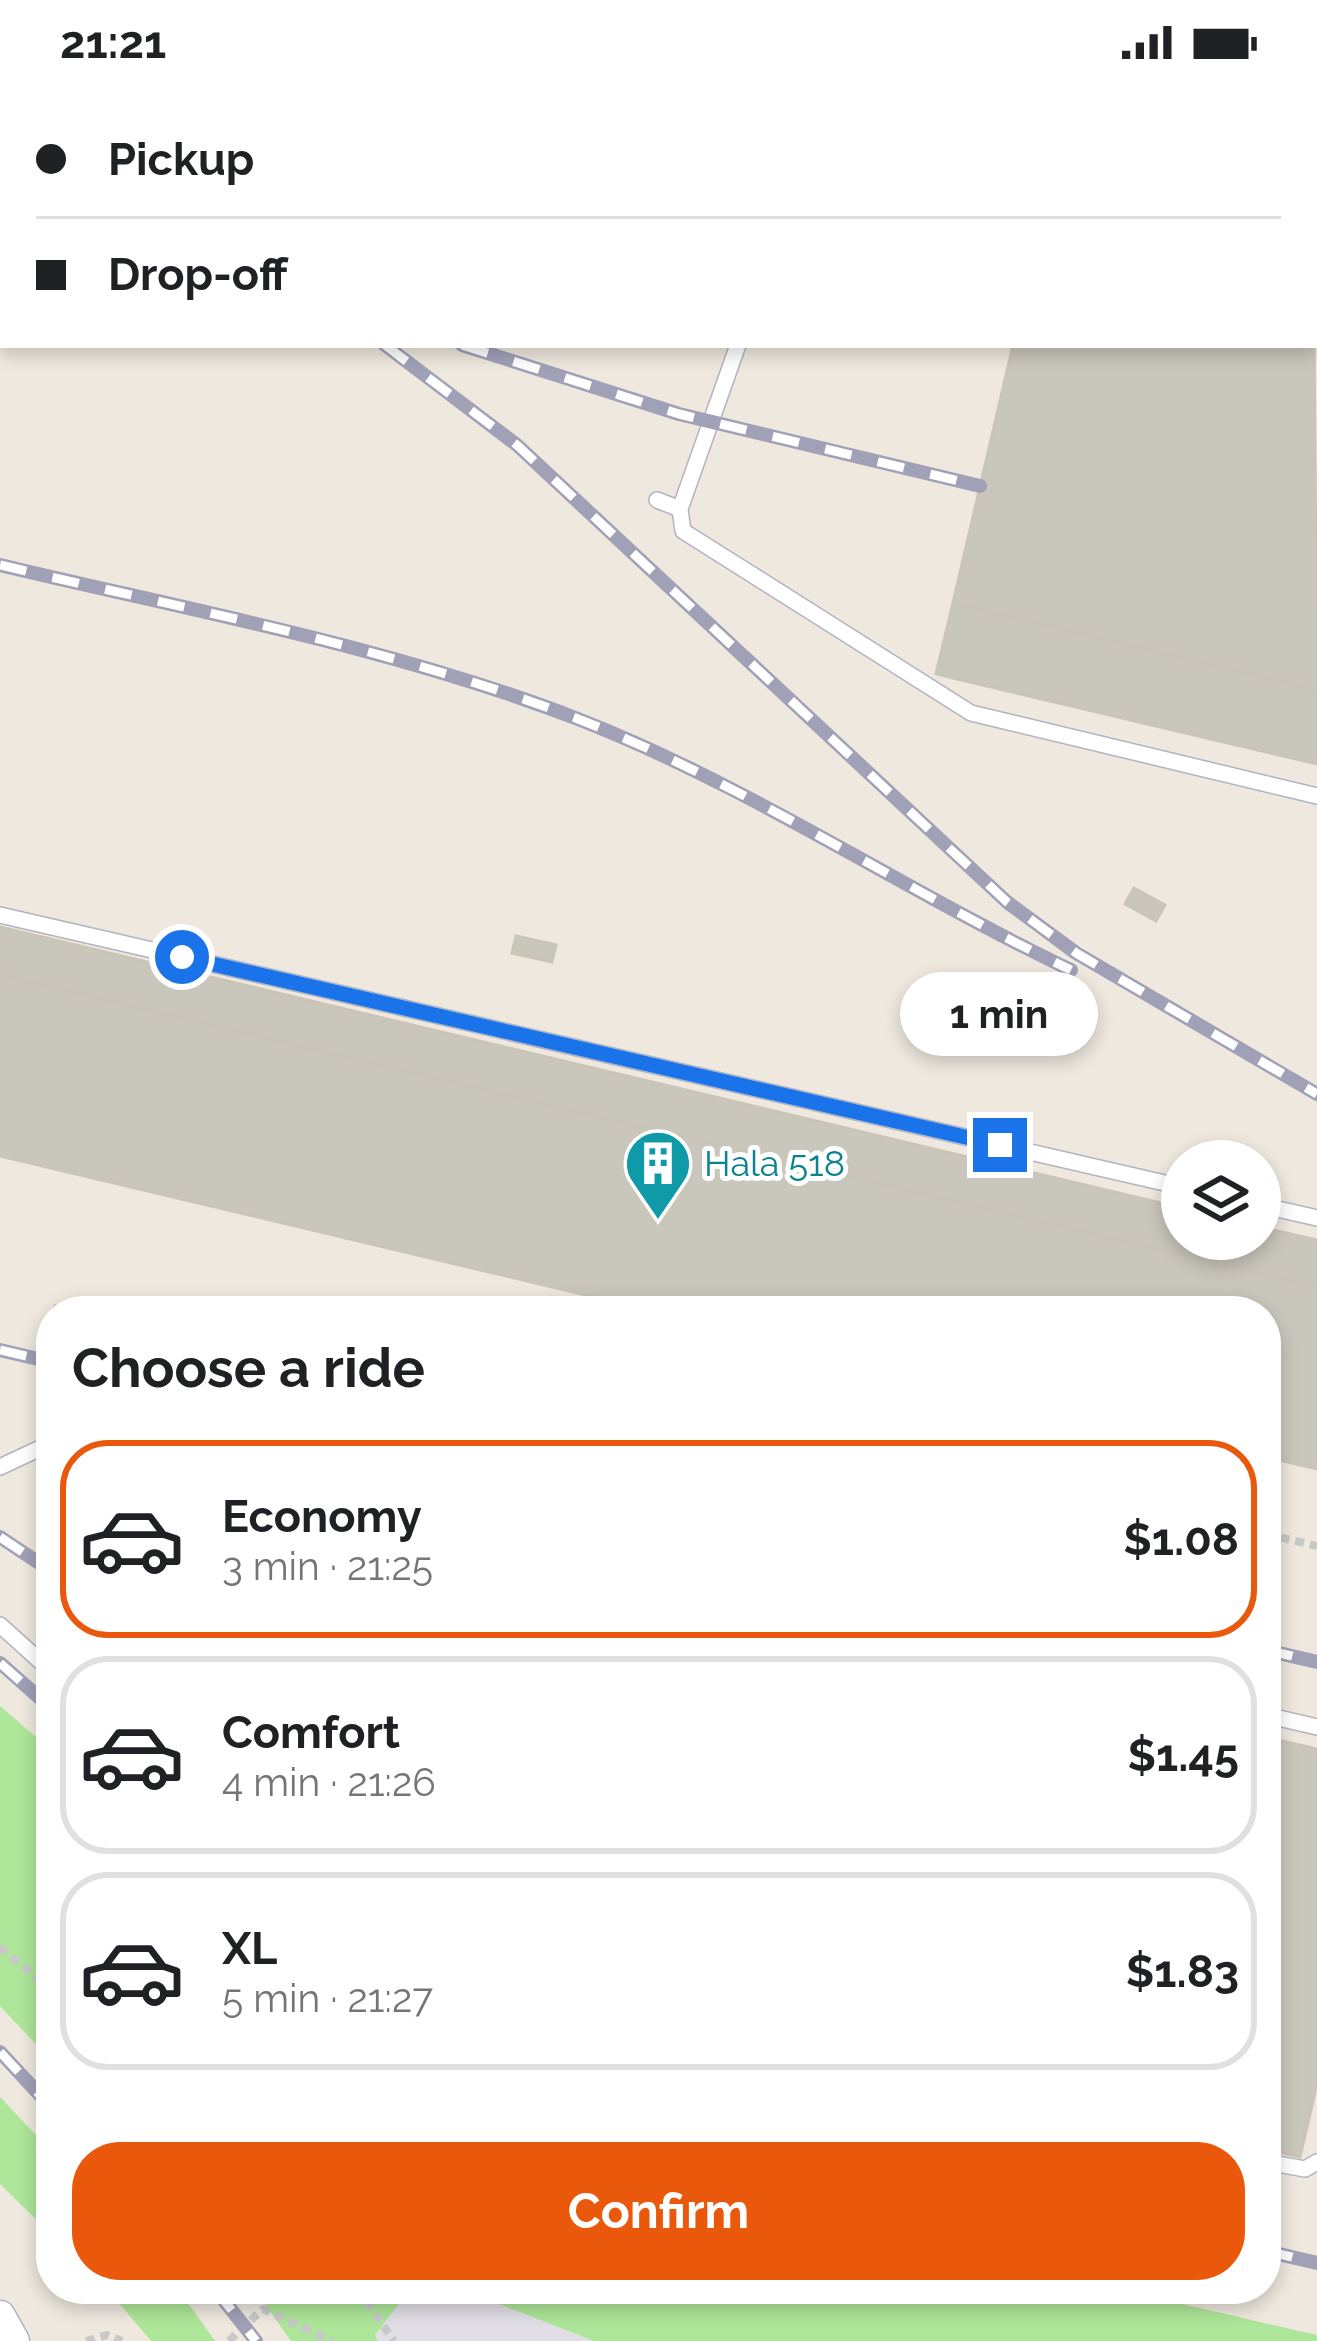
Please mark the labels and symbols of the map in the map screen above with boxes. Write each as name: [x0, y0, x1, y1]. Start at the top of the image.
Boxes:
route start: [155, 930, 209, 984]
callout: 1 min: [901, 971, 1099, 1055]
route end: [973, 1118, 1027, 1172]
building icon: Hala 518: [623, 1128, 693, 1222]
place label: Hala 518: [704, 1142, 845, 1184]

